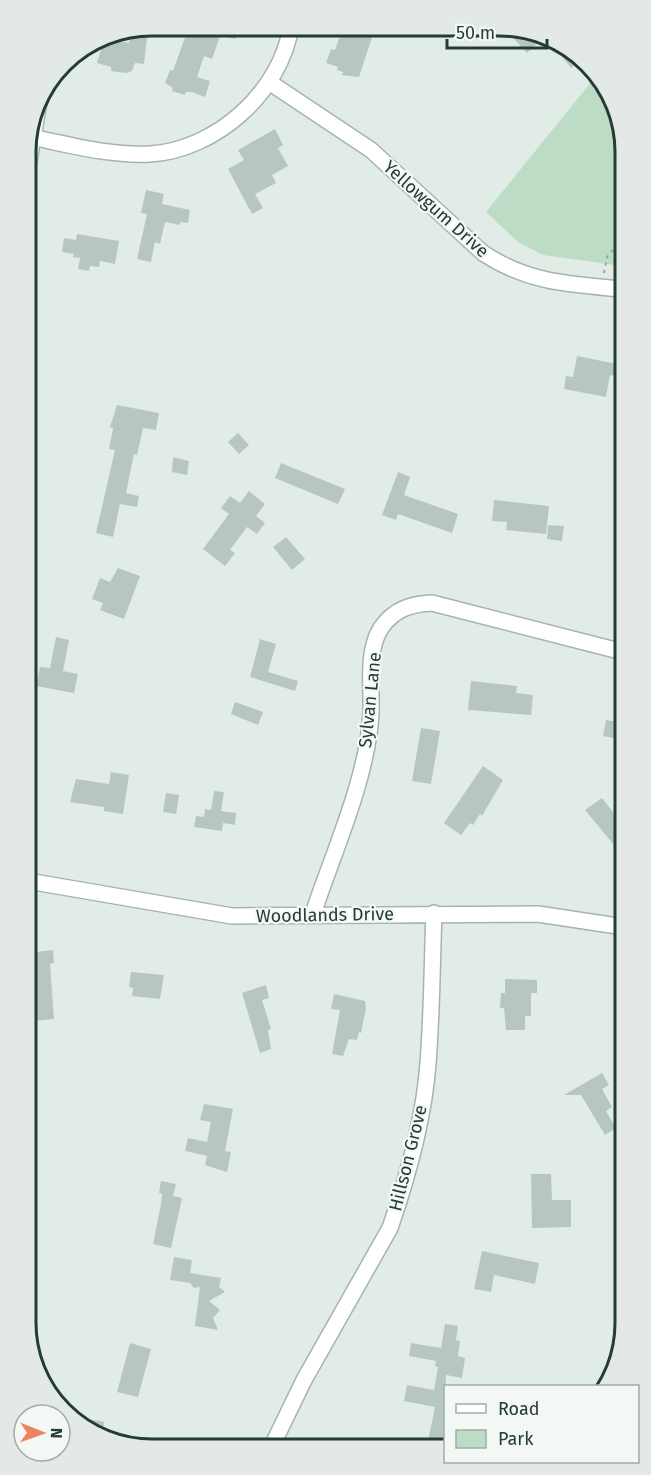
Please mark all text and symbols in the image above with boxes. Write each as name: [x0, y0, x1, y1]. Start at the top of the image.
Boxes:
scale bar: [447, 12, 548, 50]
text: 50 m: [456, 22, 495, 44]
street label: Yellowgum Drive: [379, 156, 493, 262]
street label: Sylvan Lane: [354, 651, 386, 749]
street label: Woodlands Drive: [256, 903, 394, 927]
street label: Hillson Grove: [384, 1103, 432, 1213]
legend: [444, 1385, 639, 1463]
text: Road: [498, 1398, 540, 1420]
north arrow: [12, 1403, 72, 1463]
text: N: [47, 1428, 66, 1439]
text: Park: [498, 1428, 534, 1450]

